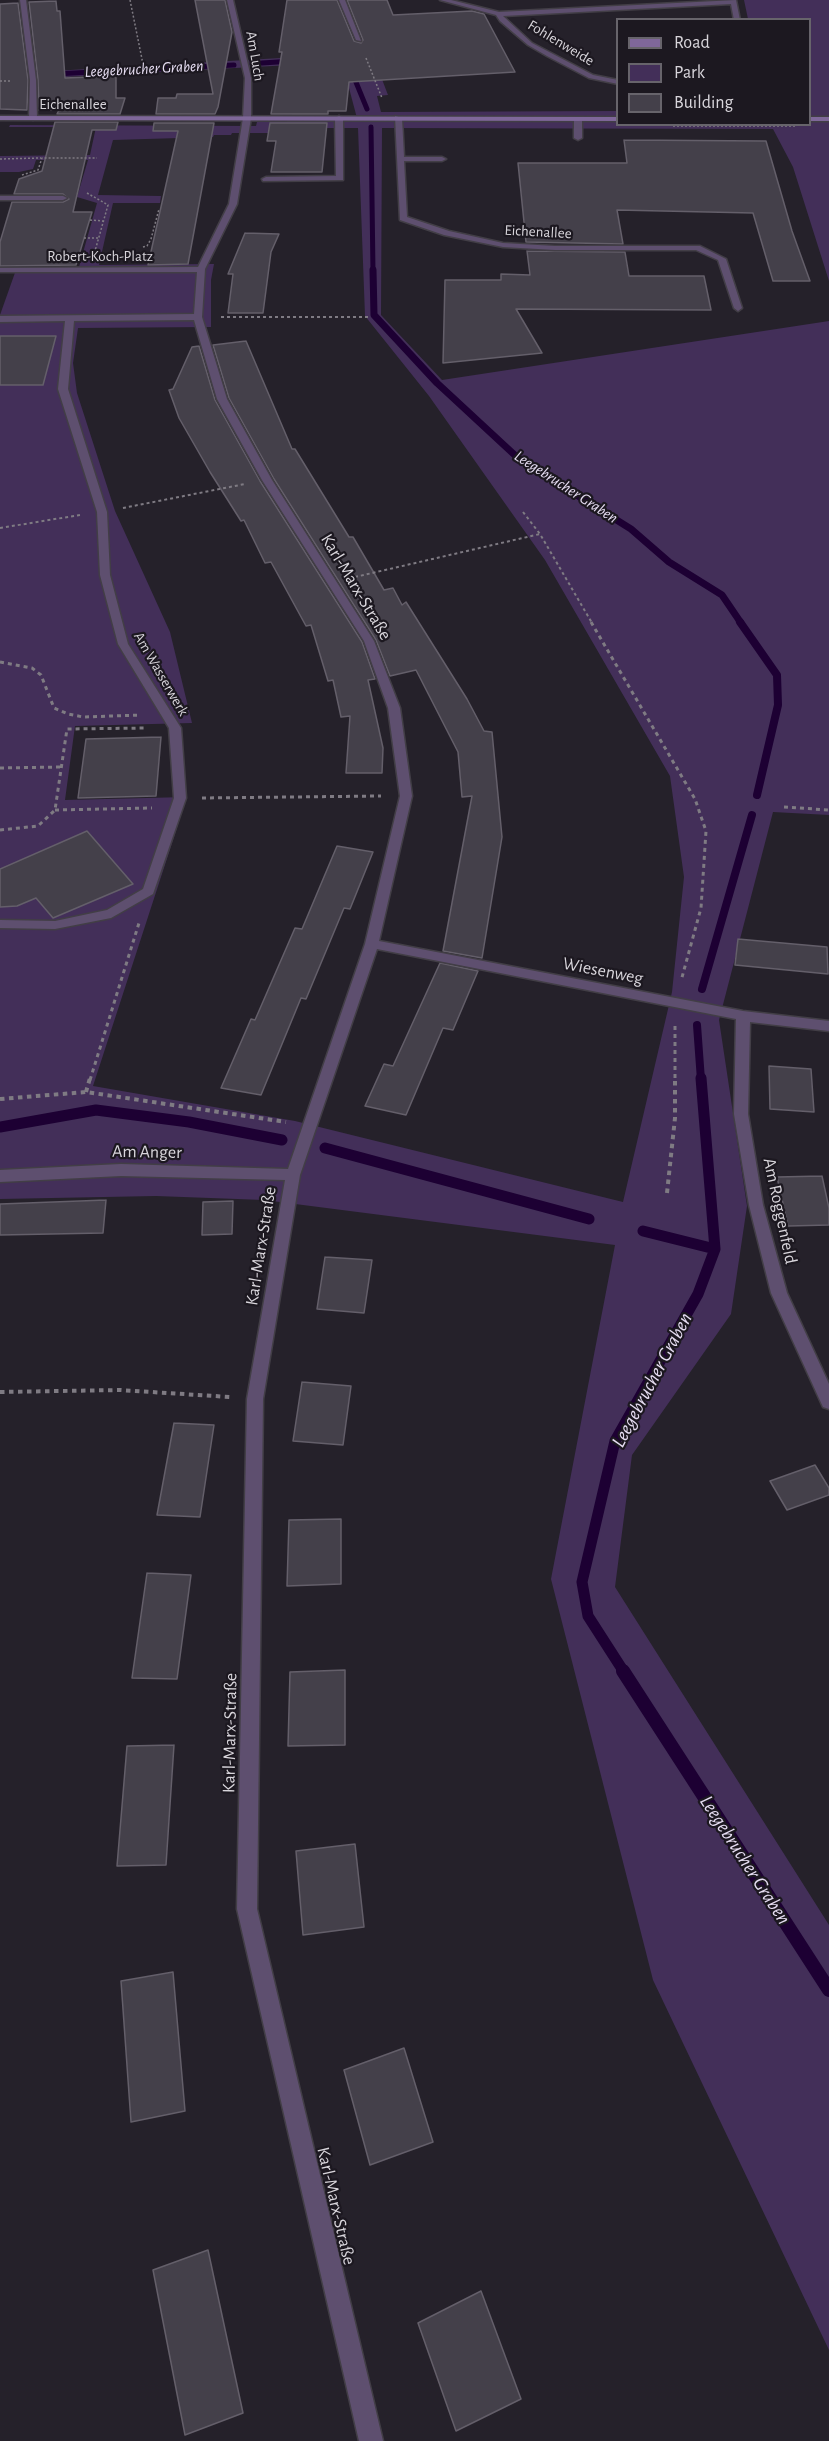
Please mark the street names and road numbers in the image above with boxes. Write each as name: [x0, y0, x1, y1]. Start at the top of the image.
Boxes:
street label: Fohlenweide: [525, 16, 597, 70]
street label: Am Luch: [242, 30, 268, 82]
street label: Eichenallee: [39, 95, 107, 113]
street label: Eichenallee: [504, 221, 572, 243]
street label: Robert-Koch-Platz: [47, 247, 153, 265]
street label: Karl-Marx-Straße: [316, 530, 396, 644]
street label: Am Wasserwerk: [130, 629, 192, 719]
street label: Wiesenweg: [561, 953, 645, 989]
street label: Am Anger: [112, 1141, 182, 1163]
street label: Am Roggenfeld: [758, 1156, 802, 1266]
street label: Karl-Marx-Straße: [241, 1185, 281, 1307]
street label: Karl-Marx-Straße: [218, 1673, 242, 1793]
street label: Karl-Marx-Straße: [312, 2145, 360, 2267]

